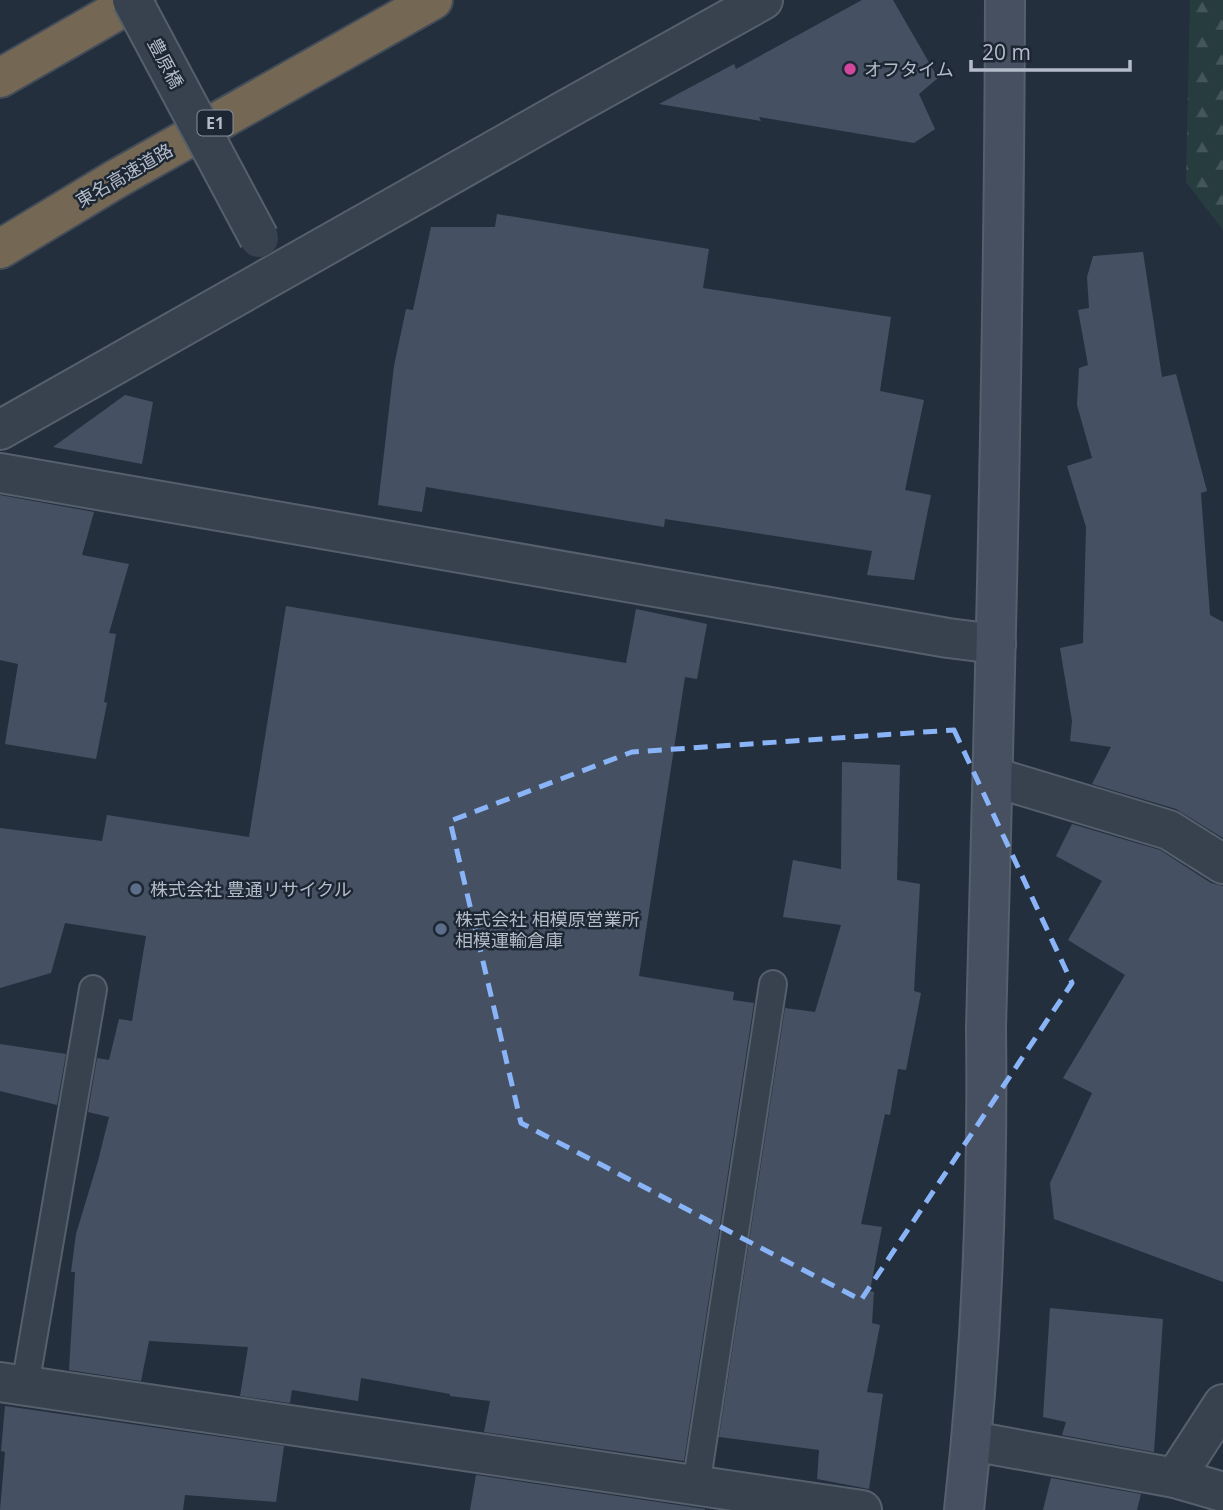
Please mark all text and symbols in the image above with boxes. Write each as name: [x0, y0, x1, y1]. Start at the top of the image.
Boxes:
scale bar: [971, 28, 1130, 72]
street label: 豊原橋: [143, 34, 189, 92]
text: 20 m: [982, 38, 1031, 66]
place label: オフタイム: [864, 57, 954, 81]
marker: オフタイム: [842, 61, 858, 77]
road number: E1: [198, 111, 232, 136]
street label: 東名高速道路: [71, 138, 177, 212]
place label: 株式会社 豊通リサイクル: [150, 877, 352, 901]
marker: 株式会社 豊通リサイクル: [128, 881, 144, 897]
place label: 株式会社 相模原営業所 相模運輸倉庫: [455, 907, 640, 952]
marker: 株式会社 相模原営業所 相模運輸倉庫: [433, 921, 449, 937]

